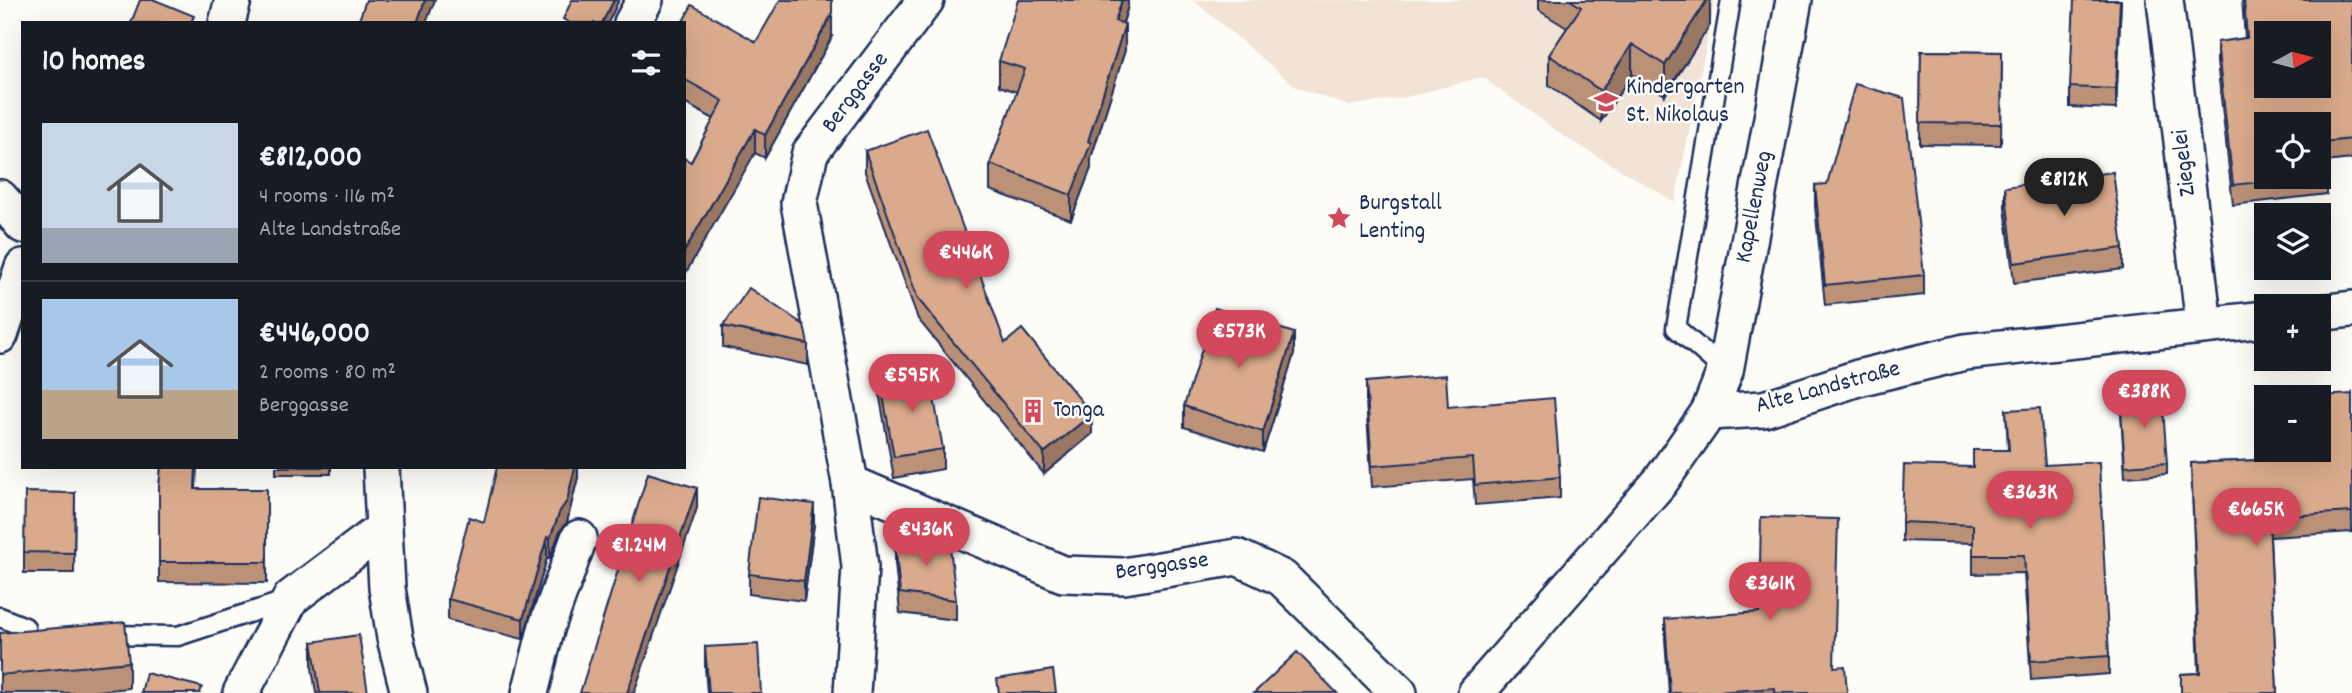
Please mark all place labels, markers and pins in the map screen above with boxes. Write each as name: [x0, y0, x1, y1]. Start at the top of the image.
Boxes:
place label: Kindergarten St. Nikolaus: [1626, 71, 1744, 133]
school or university icon: Kindergarten St. Nikolaus: [1592, 88, 1620, 116]
pin: €812K: [2015, 158, 2113, 218]
place label: Burgstall Lenting: [1359, 187, 1442, 249]
place icon: Burgstall Lenting: [1325, 204, 1353, 232]
pin: €446K: [917, 232, 1015, 291]
pin: €573K: [1190, 310, 1288, 370]
pin: €595K: [863, 354, 961, 414]
pin: €388K: [2095, 370, 2193, 430]
place label: Tonga: [1053, 394, 1105, 428]
building icon: Tonga: [1019, 397, 1047, 425]
pin: €363K: [1981, 472, 2079, 531]
pin: €665K: [2207, 489, 2305, 548]
pin: €436K: [877, 508, 975, 568]
pin: €1.24M: [582, 524, 696, 584]
pin: €361K: [1721, 562, 1819, 622]

